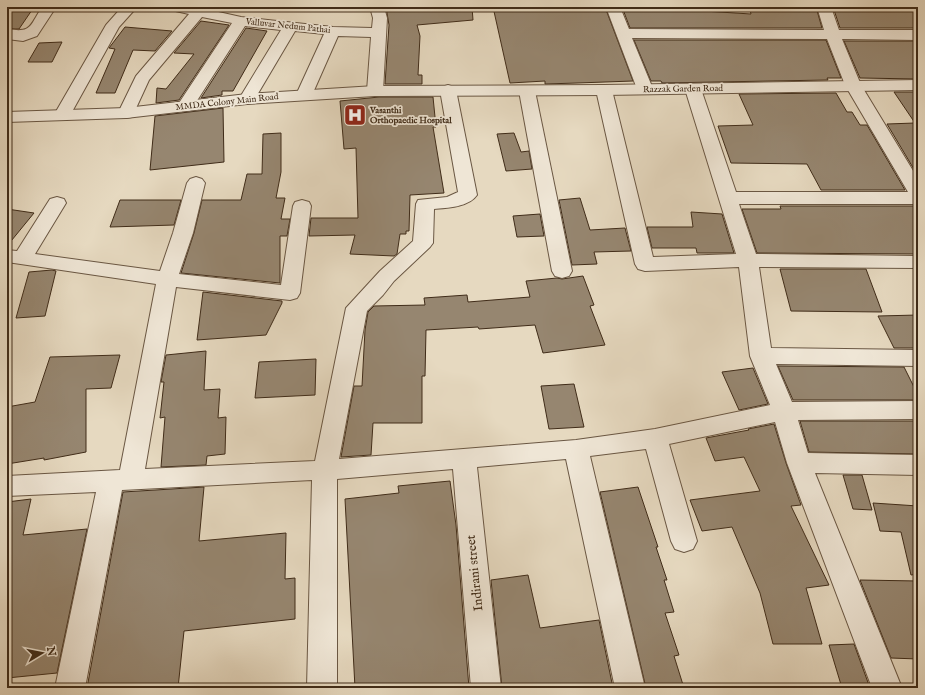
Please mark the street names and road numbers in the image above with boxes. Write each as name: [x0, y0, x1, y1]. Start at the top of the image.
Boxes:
street label: Valluvar Nedum Pathai: [244, 16, 332, 36]
street label: Razzak Garden Road: [643, 83, 723, 95]
street label: MMDA Colony Main Road: [175, 91, 279, 113]
street label: Indirani street: [462, 533, 487, 612]

